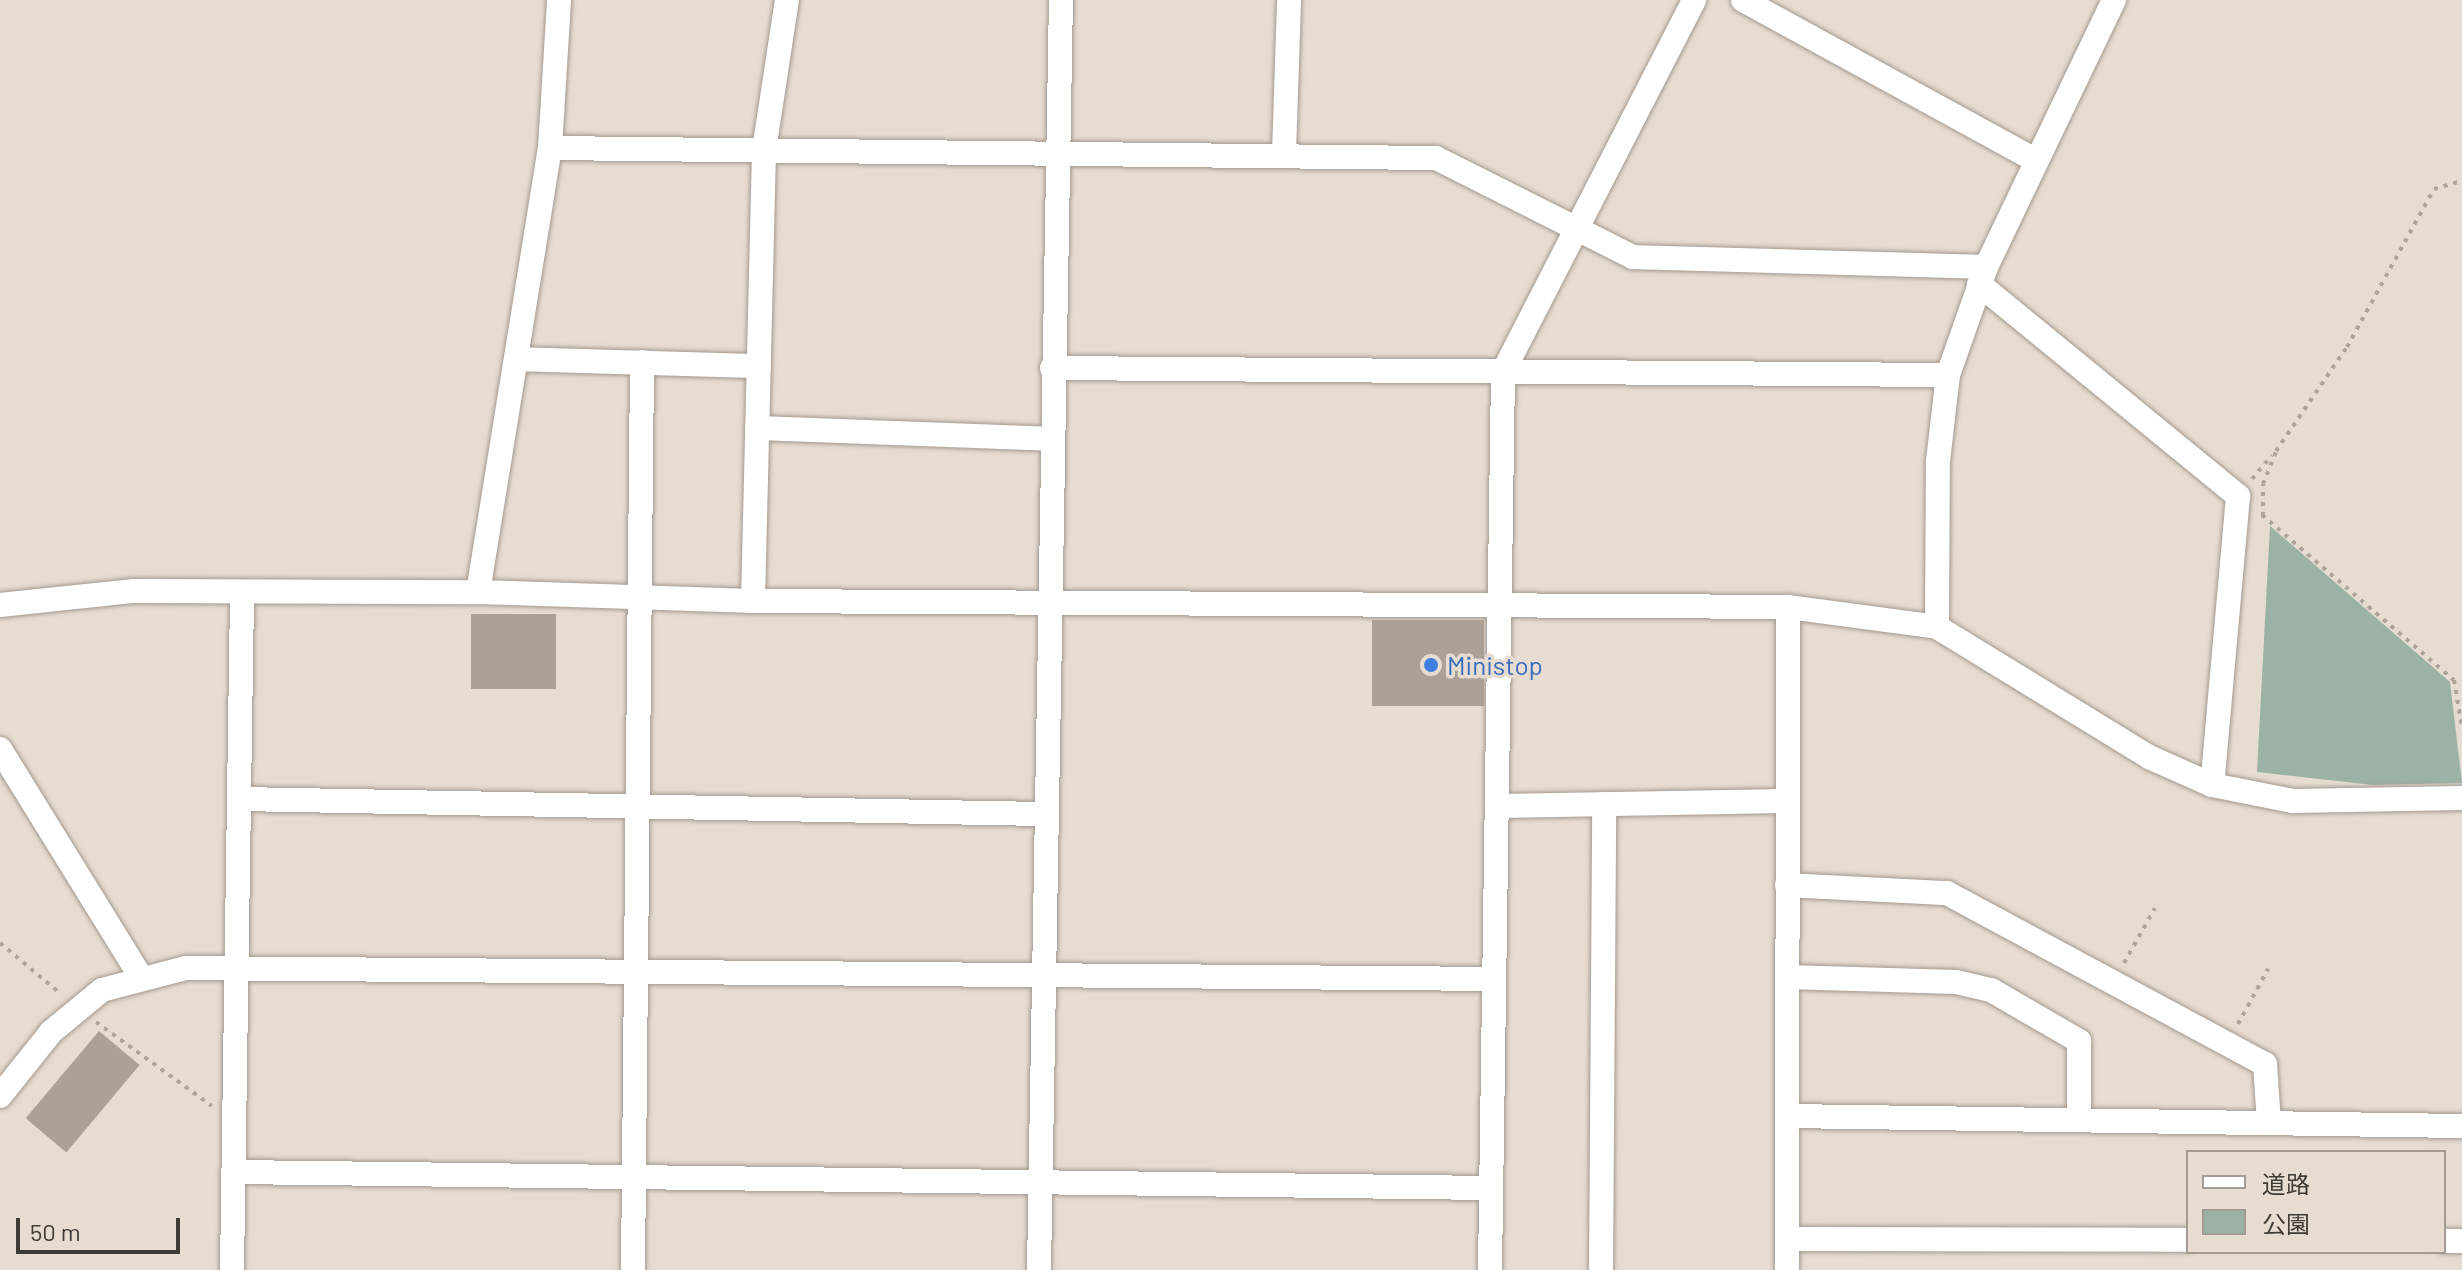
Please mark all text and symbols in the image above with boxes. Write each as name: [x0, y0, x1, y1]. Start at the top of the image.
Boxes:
place label: Ministop: [1447, 649, 1543, 681]
marker: Ministop: [1422, 656, 1440, 674]
legend: [2186, 1150, 2446, 1254]
text: 道路: [2262, 1169, 2310, 1198]
scale bar: [20, 1202, 184, 1252]
text: 公園: [2262, 1209, 2310, 1238]
text: 50 m: [30, 1217, 81, 1246]

